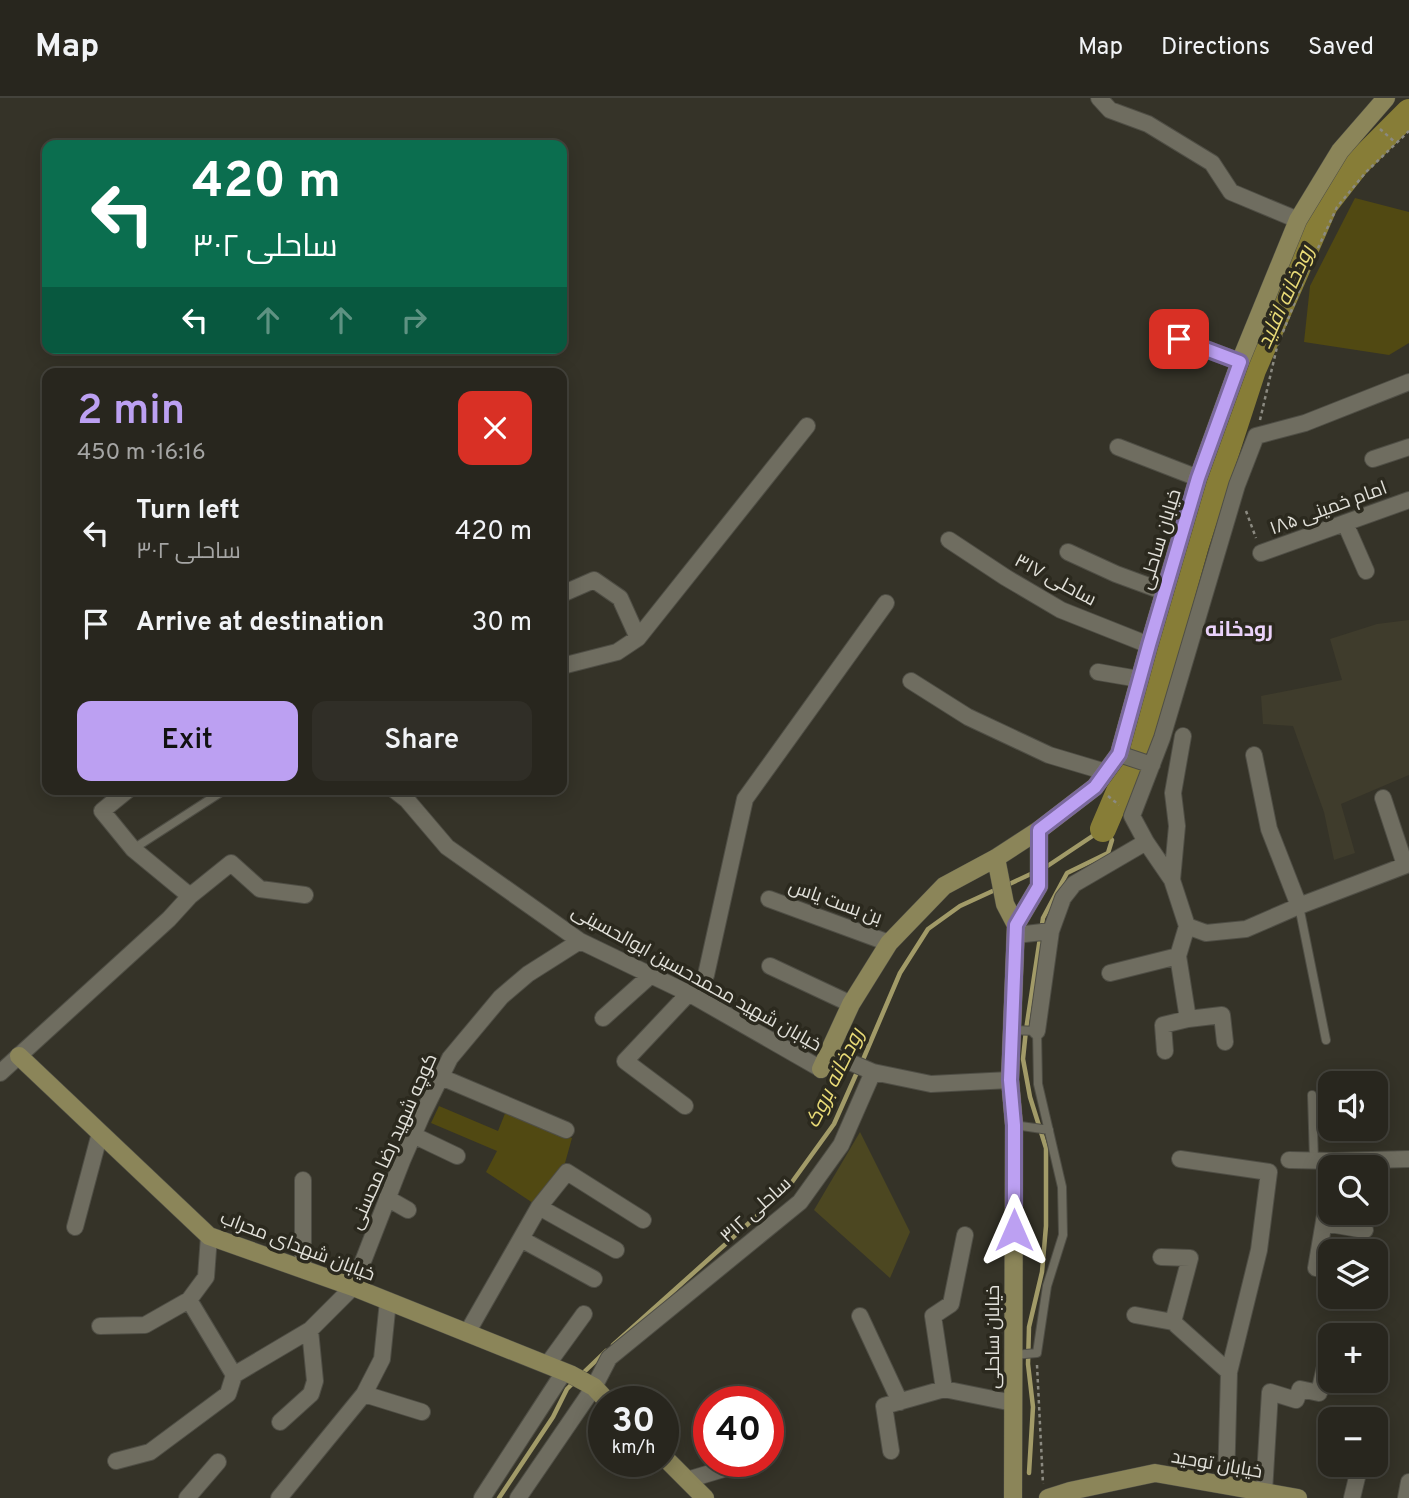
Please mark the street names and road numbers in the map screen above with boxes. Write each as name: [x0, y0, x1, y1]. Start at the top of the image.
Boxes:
street label: امام خمینی ۱۸۵: [1267, 477, 1391, 541]
street label: خیابان ساحلی: [1134, 486, 1188, 593]
street label: ساحلی ۳۱۷: [1010, 549, 1100, 612]
street label: بن بست یاس: [785, 875, 885, 931]
street label: خیابان شهید محمدحسین ابوالحسینی: [567, 900, 825, 1058]
street label: کوچه شهید رضا محسنی: [344, 1050, 443, 1234]
street label: ساحلی ۳۱۲: [716, 1172, 797, 1249]
street label: خیابان شهدای محراب: [216, 1206, 378, 1287]
street label: خیابان ساحلی: [982, 1285, 1006, 1389]
street label: خیابان توحید: [1169, 1445, 1264, 1485]

